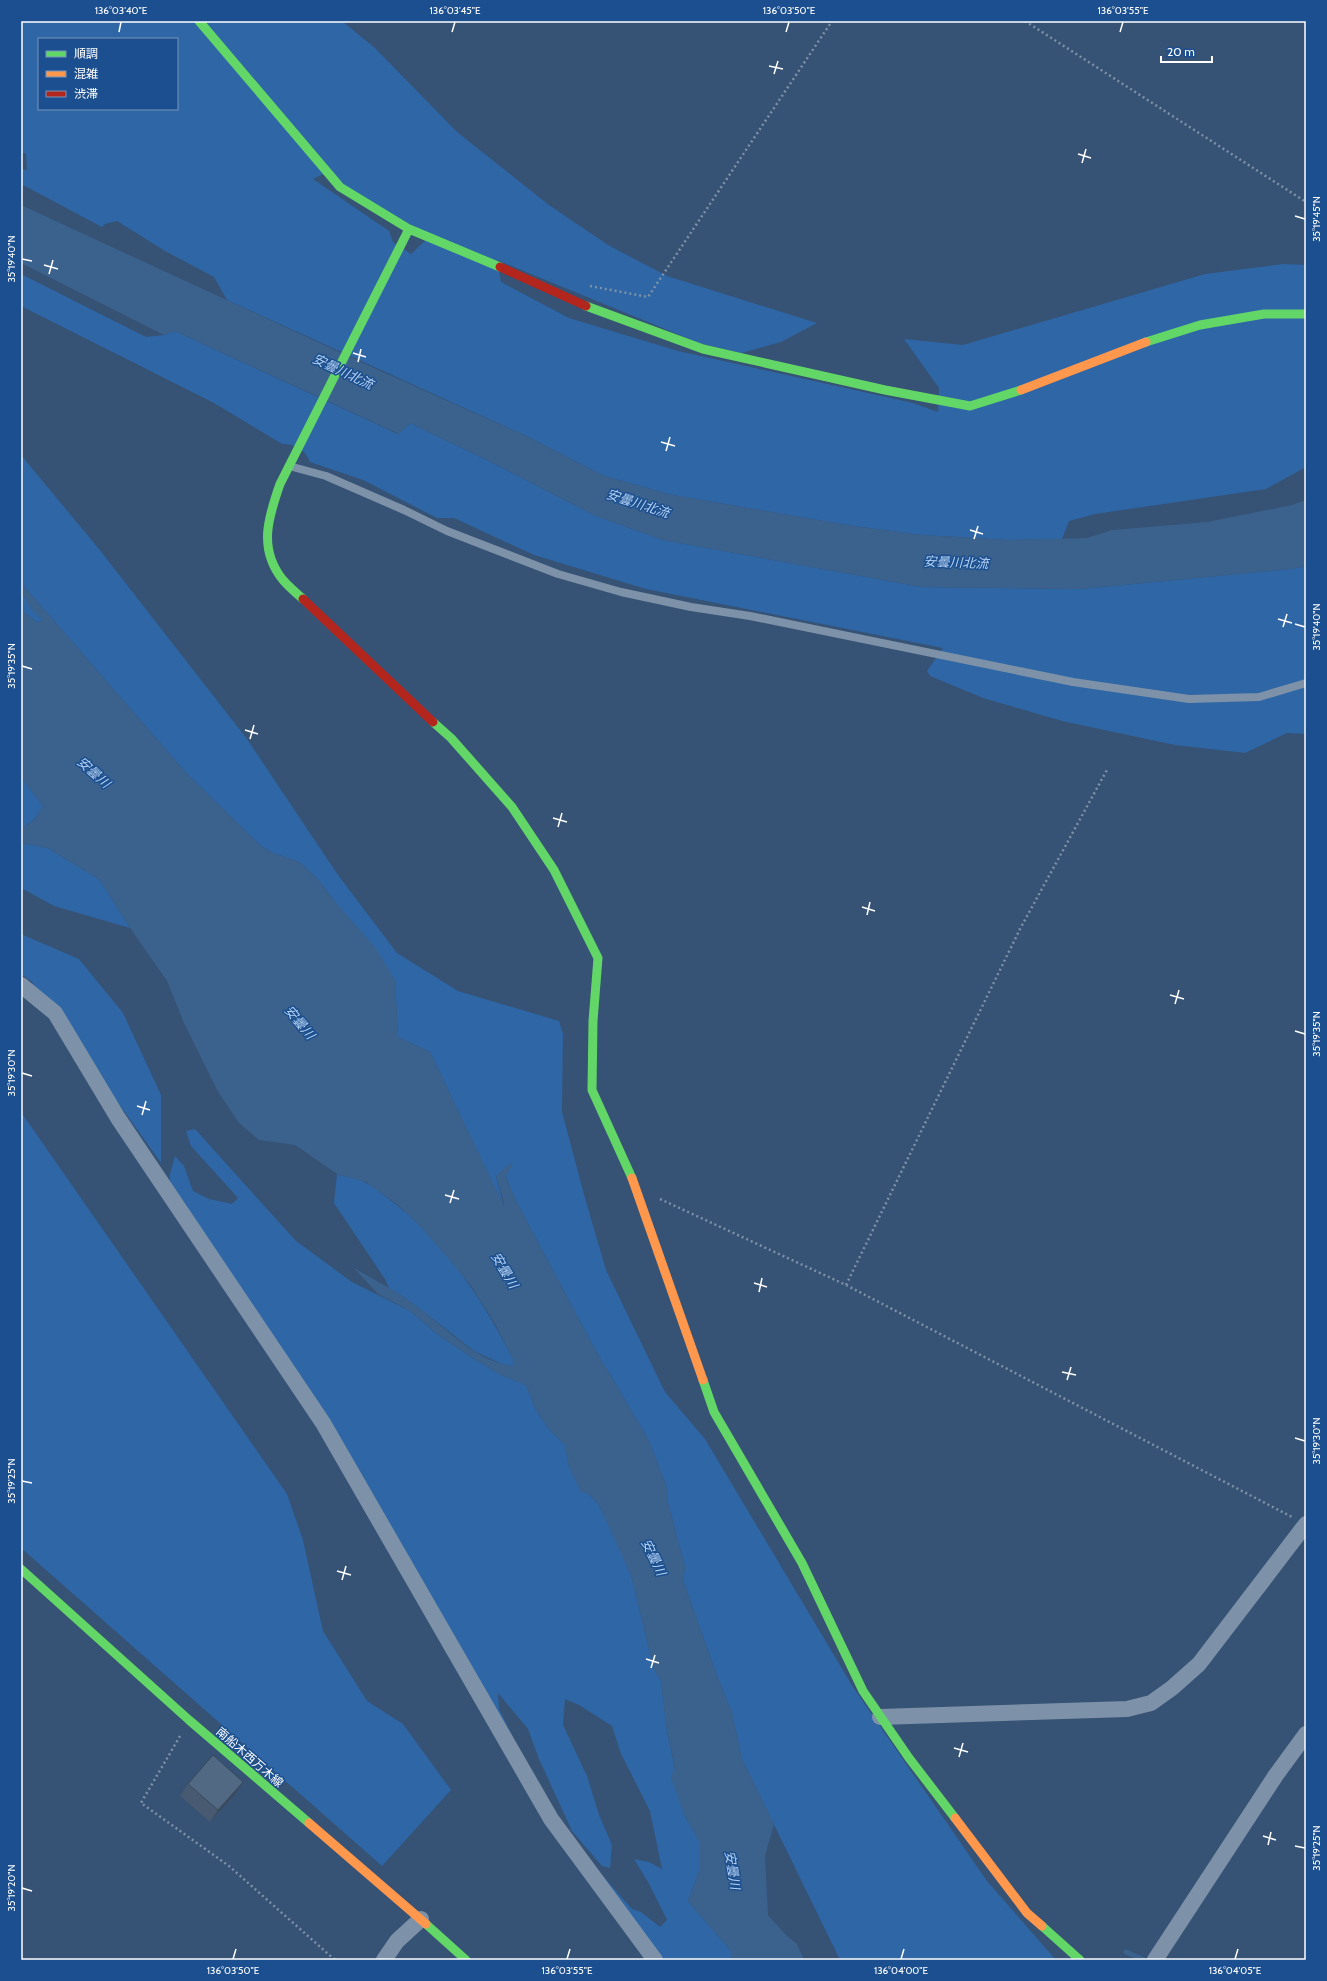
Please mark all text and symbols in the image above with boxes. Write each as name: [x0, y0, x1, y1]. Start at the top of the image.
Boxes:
text: 136°03'40"E: [95, 4, 148, 17]
text: 136°03'45"E: [429, 4, 481, 17]
text: 136°03'50"E: [763, 4, 816, 17]
text: 136°03'55"E: [1098, 4, 1149, 17]
legend: [38, 38, 178, 110]
scale bar: [1161, 38, 1212, 64]
text: 20 m: [1167, 44, 1195, 59]
text: 順調: [74, 46, 98, 61]
text: 混雑: [74, 66, 98, 81]
text: 渋滞: [74, 86, 98, 101]
text: 35°19'45"N: [1310, 196, 1323, 242]
text: 35°19'40"N: [5, 235, 18, 283]
water label: 安曇川北流: [310, 350, 378, 393]
water label: 安曇川北流: [605, 485, 673, 521]
water label: 安曇川北流: [923, 553, 991, 571]
text: 35°19'40"N: [1310, 603, 1323, 651]
text: 35°19'35"N: [5, 643, 18, 689]
water label: 安曇川: [74, 753, 115, 792]
water label: 安曇川: [281, 1002, 320, 1044]
text: 35°19'35"N: [1310, 1011, 1323, 1057]
text: 35°19'30"N: [5, 1049, 18, 1097]
water label: 安曇川: [488, 1249, 523, 1293]
text: 35°19'30"N: [1310, 1417, 1323, 1465]
text: 35°19'25"N: [5, 1458, 18, 1504]
water label: 安曇川: [638, 1536, 671, 1580]
street label: 南船木西万木線: [213, 1724, 287, 1790]
text: 35°19'25"N: [1310, 1825, 1323, 1871]
water label: 安曇川: [722, 1849, 744, 1892]
text: 35°19'20"N: [5, 1865, 18, 1911]
text: 136°03'50"E: [207, 1964, 260, 1977]
text: 136°03'55"E: [542, 1964, 593, 1977]
text: 136°04'00"E: [874, 1964, 929, 1977]
text: 136°04'05"E: [1209, 1964, 1262, 1977]

